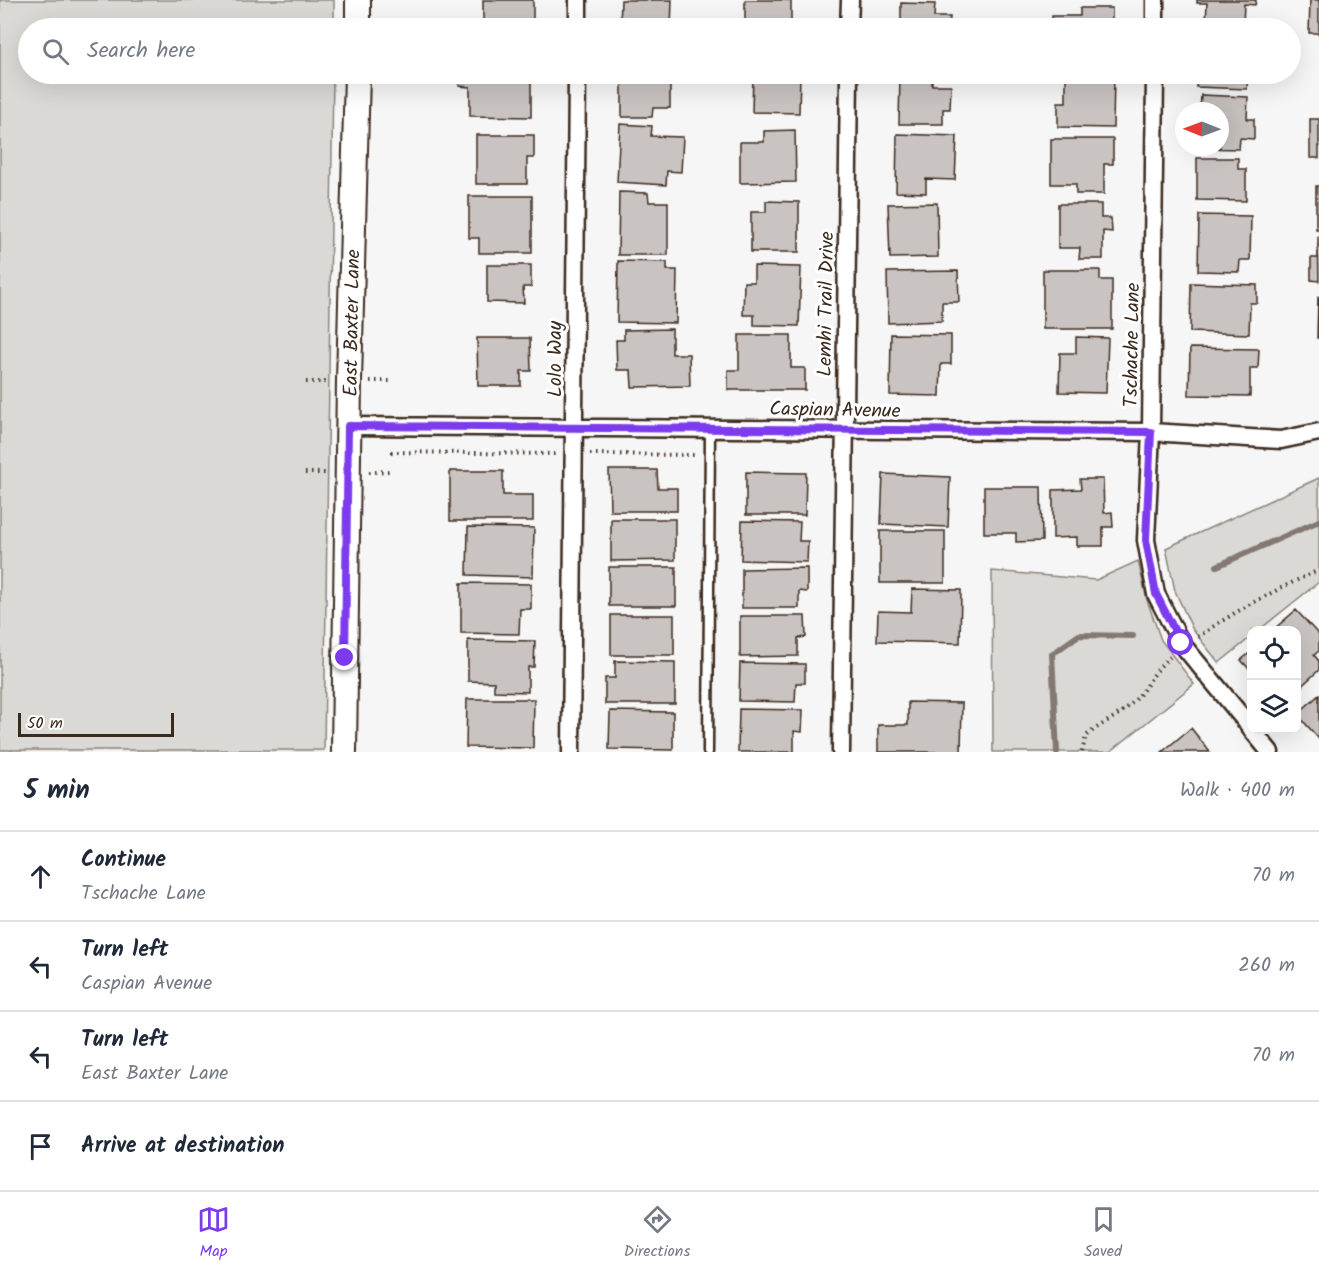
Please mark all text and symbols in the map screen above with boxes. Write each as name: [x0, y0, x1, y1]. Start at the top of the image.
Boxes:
search box: [18, 18, 1301, 84]
text: Search here: [87, 34, 195, 69]
icon: search: [39, 35, 72, 68]
north arrow: [1175, 102, 1229, 156]
street label: Lemhi Trail Drive: [810, 231, 844, 377]
street label: East Baxter Lane: [336, 249, 370, 397]
street label: Tschache Lane: [1116, 282, 1150, 408]
street label: Lolo Way: [540, 320, 572, 397]
street label: Caspian Avenue: [769, 394, 901, 428]
map controls: [1247, 626, 1301, 734]
button: locate: [1247, 626, 1301, 680]
route start: [1167, 629, 1193, 655]
route end: [331, 644, 357, 670]
button: layers: [1247, 680, 1301, 734]
scale bar: [18, 710, 174, 738]
text: 50 m: [27, 711, 63, 736]
text: 5 min: [24, 770, 90, 812]
text: Walk · 400 m: [1180, 775, 1295, 807]
text: Continue: [81, 843, 166, 878]
icon: ahead: [24, 860, 57, 893]
text: 70 m: [1252, 860, 1295, 892]
text: Tschache Lane: [81, 878, 206, 910]
text: Turn left: [81, 933, 168, 968]
icon: left: [24, 950, 57, 983]
text: 260 m: [1238, 950, 1295, 982]
text: Caspian Avenue: [81, 968, 212, 1000]
text: Turn left: [81, 1023, 168, 1058]
icon: left: [24, 1040, 57, 1073]
text: 70 m: [1252, 1040, 1295, 1072]
text: East Baxter Lane: [81, 1058, 228, 1090]
text: Arrive at destination: [81, 1129, 284, 1164]
icon: arrive: [24, 1130, 57, 1163]
tab: Map: [197, 1203, 230, 1264]
tab: Directions: [624, 1203, 690, 1264]
tab: Saved: [1084, 1203, 1122, 1264]

